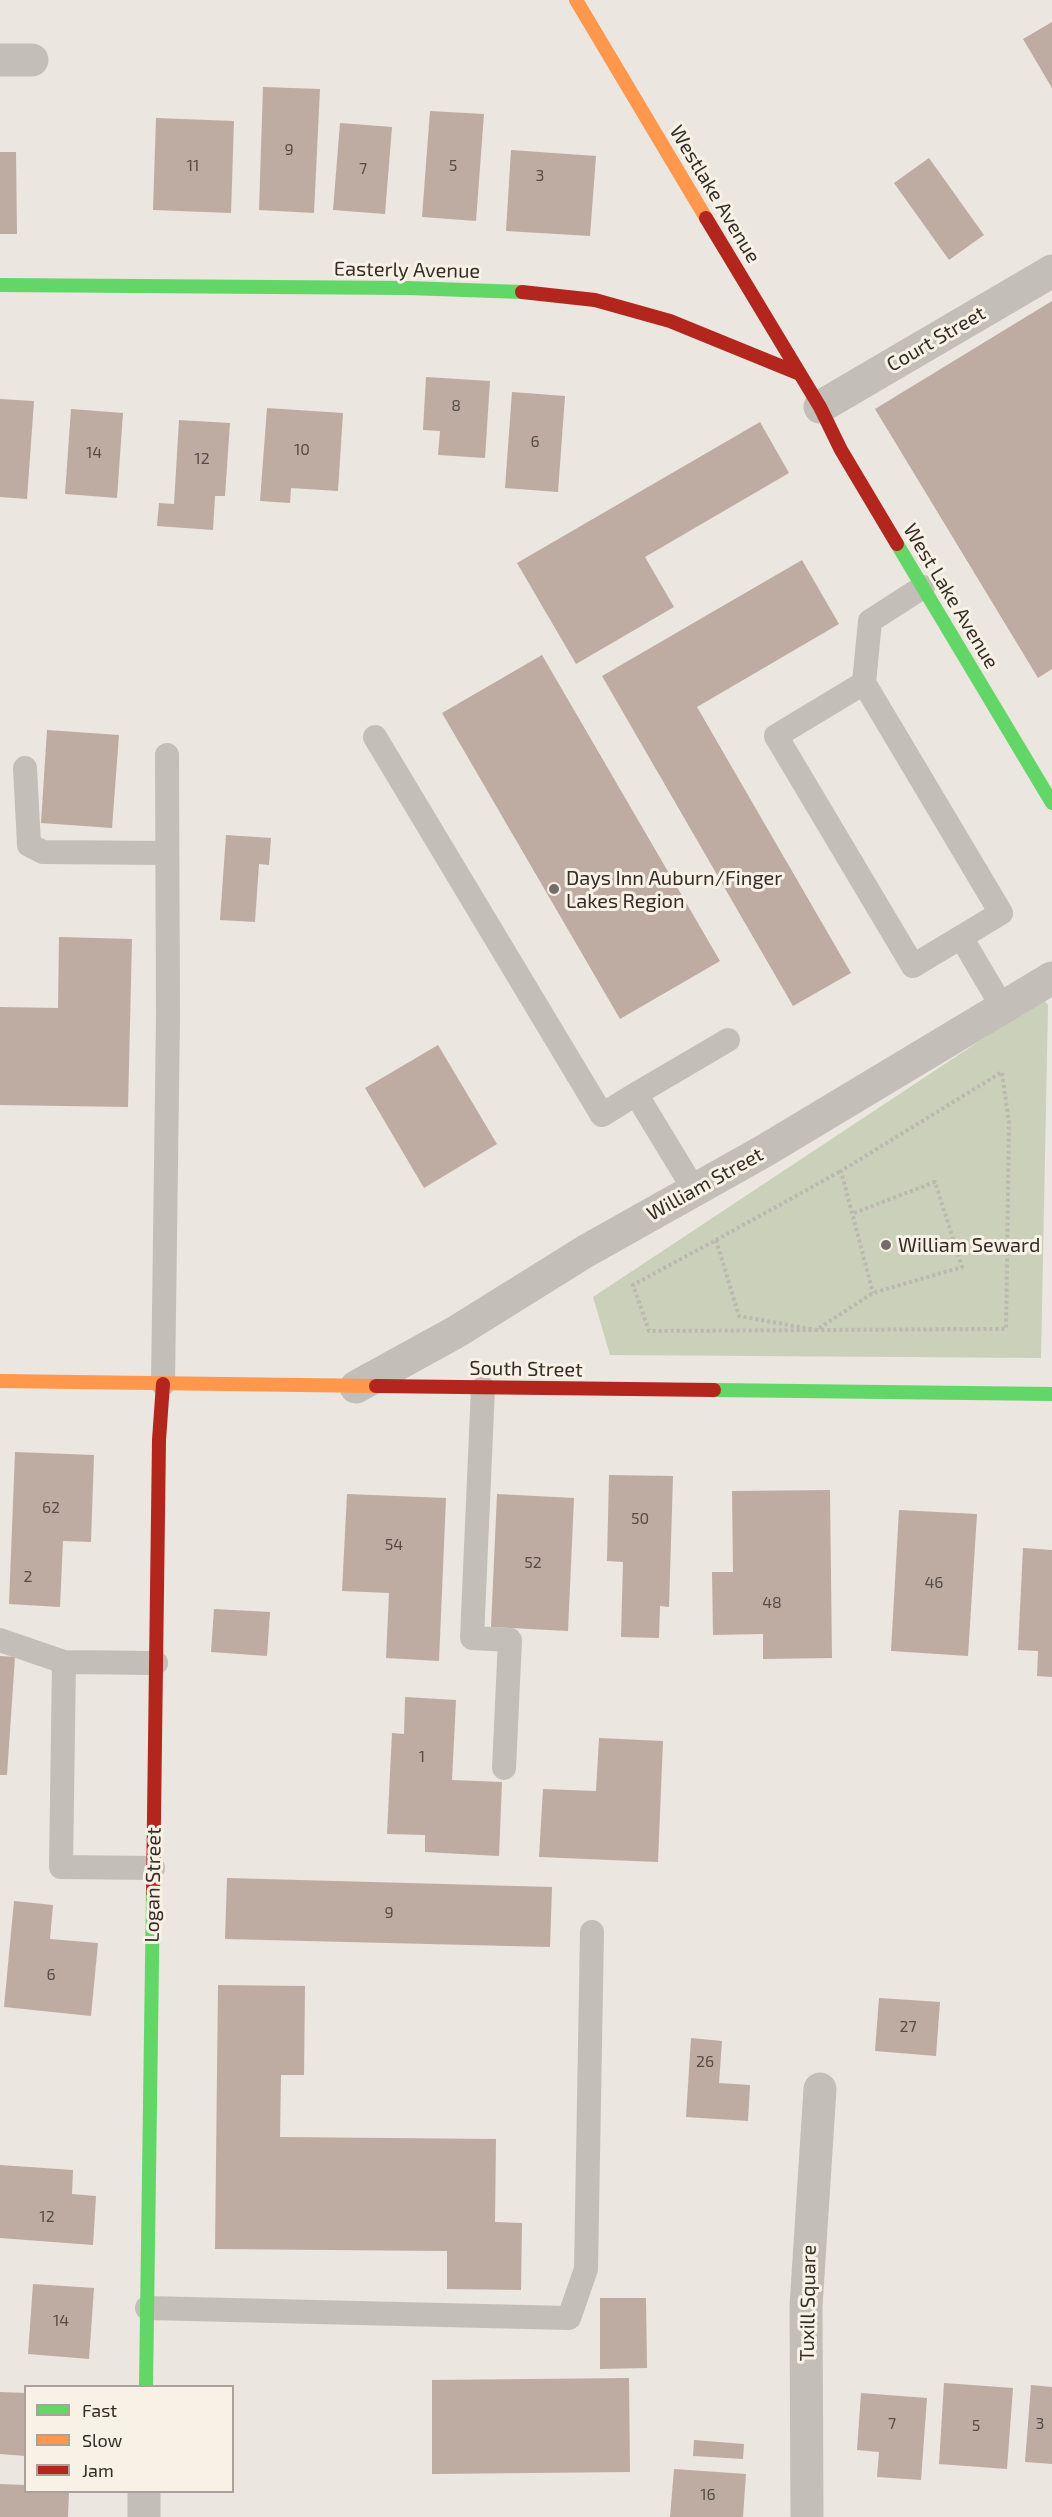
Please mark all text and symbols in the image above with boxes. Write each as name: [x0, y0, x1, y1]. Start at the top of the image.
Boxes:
street label: Westlake Avenue: [665, 121, 765, 267]
house number: 9: [284, 140, 294, 160]
house number: 11: [187, 156, 199, 176]
house number: 5: [449, 156, 457, 176]
house number: 7: [359, 159, 367, 179]
house number: 3: [536, 166, 544, 186]
street label: Easterly Avenue: [334, 257, 480, 283]
street label: Court Street: [882, 301, 990, 377]
house number: 8: [451, 396, 461, 416]
house number: 6: [530, 432, 540, 452]
house number: 10: [294, 440, 310, 460]
house number: 14: [86, 443, 102, 463]
house number: 12: [194, 449, 210, 469]
street label: West Lake Avenue: [898, 519, 1004, 673]
place label: Days Inn Auburn/Finger Lakes Region: [566, 866, 782, 913]
marker: Days Inn Auburn/Finger Lakes Region: [547, 882, 561, 896]
street label: William Street: [643, 1142, 767, 1226]
place label: William Seward: [898, 1233, 1040, 1257]
marker: William Seward: [879, 1238, 893, 1252]
street label: South Street: [469, 1356, 583, 1382]
house number: 62: [42, 1498, 60, 1518]
house number: 50: [631, 1509, 649, 1529]
house number: 54: [385, 1535, 403, 1555]
house number: 52: [524, 1553, 542, 1573]
house number: 2: [24, 1567, 32, 1587]
house number: 46: [925, 1573, 943, 1593]
house number: 48: [762, 1593, 782, 1613]
house number: 1: [419, 1747, 425, 1767]
street label: Logan Street: [140, 1827, 166, 1943]
house number: 9: [384, 1903, 394, 1923]
house number: 6: [46, 1965, 56, 1985]
house number: 27: [899, 2017, 917, 2037]
house number: 26: [696, 2052, 714, 2072]
house number: 12: [39, 2207, 55, 2227]
street label: Tuxill Square: [795, 2244, 821, 2362]
house number: 14: [53, 2311, 69, 2331]
legend: [24, 2385, 234, 2493]
text: Fast: [82, 2399, 117, 2421]
house number: 7: [888, 2414, 896, 2434]
house number: 3: [1036, 2414, 1044, 2434]
house number: 5: [972, 2416, 980, 2436]
text: Slow: [82, 2429, 122, 2451]
text: Jam: [82, 2459, 114, 2481]
house number: 16: [700, 2485, 716, 2505]

